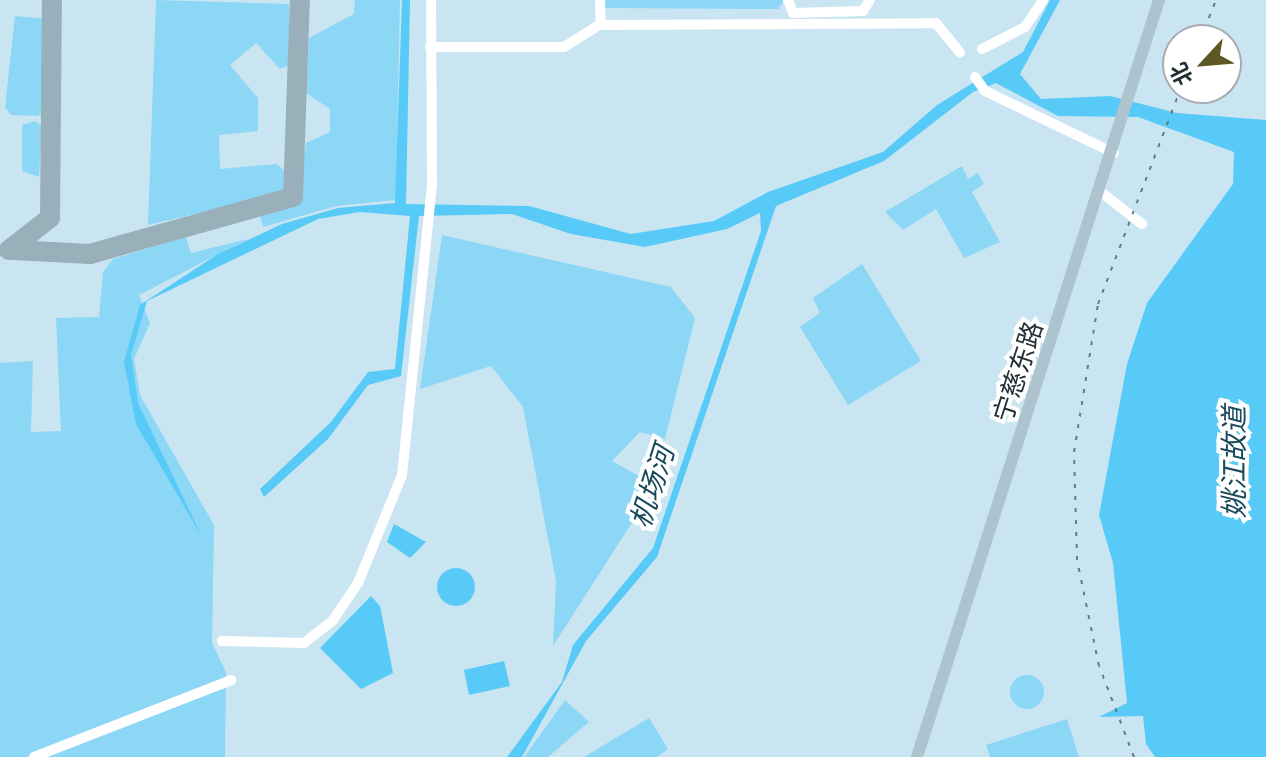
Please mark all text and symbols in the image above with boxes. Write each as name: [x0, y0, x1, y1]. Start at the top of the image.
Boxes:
north arrow: [1162, 24, 1242, 104]
text: 北: [1166, 58, 1198, 89]
street label: 宁慈东路: [988, 318, 1050, 426]
water label: 姚江故道: [1218, 406, 1252, 518]
water label: 机场河: [624, 442, 682, 532]

